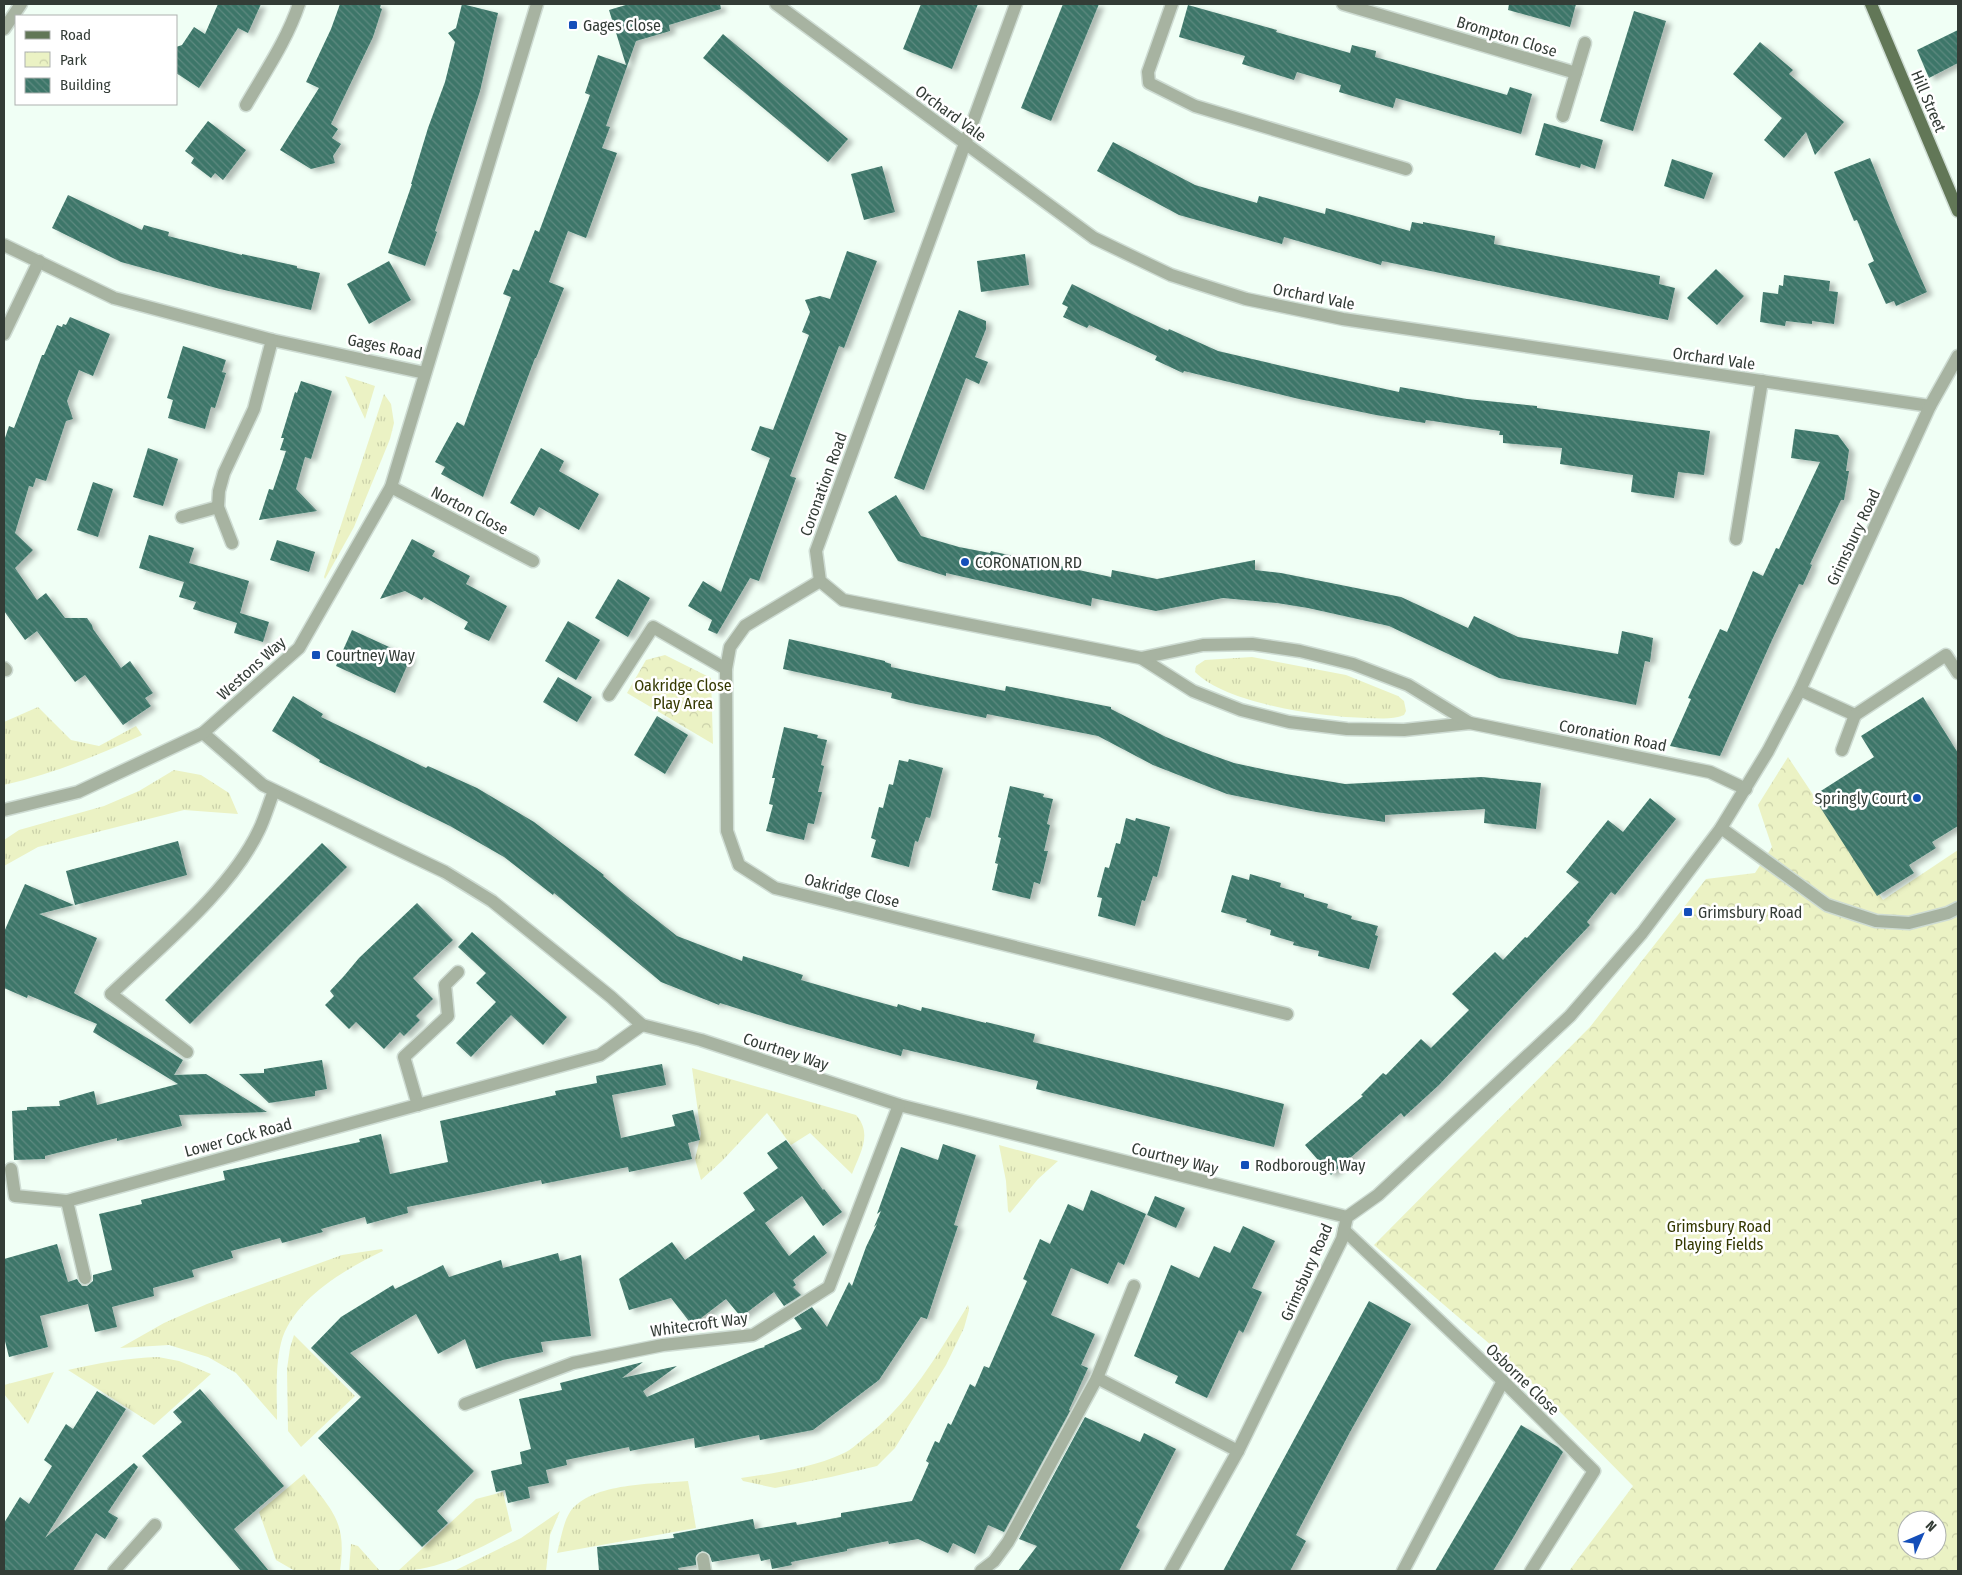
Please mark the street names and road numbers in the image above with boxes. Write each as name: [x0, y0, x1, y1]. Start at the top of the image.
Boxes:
street label: Brompton Close: [1454, 12, 1559, 61]
street label: Hill Street: [1907, 67, 1950, 136]
street label: Orchard Vale: [912, 81, 990, 146]
street label: Orchard Vale: [1271, 279, 1357, 314]
street label: Gages Road: [346, 330, 424, 363]
street label: Orchard Vale: [1672, 343, 1756, 374]
street label: Coronation Road: [796, 430, 851, 539]
street label: Norton Close: [428, 482, 512, 539]
street label: Grimsbury Road: [1823, 486, 1884, 589]
street label: Westons Way: [213, 632, 290, 704]
street label: Coronation Road: [1558, 716, 1668, 755]
street label: Oakridge Close: [802, 869, 902, 912]
street label: Courtney Way: [741, 1029, 832, 1074]
street label: Lower Cock Road: [182, 1114, 294, 1161]
street label: Courtney Way: [1129, 1139, 1221, 1179]
street label: Grimsbury Road: [1277, 1221, 1336, 1324]
street label: Whitecroft Way: [649, 1308, 750, 1341]
street label: Osborne Close: [1482, 1340, 1563, 1419]

